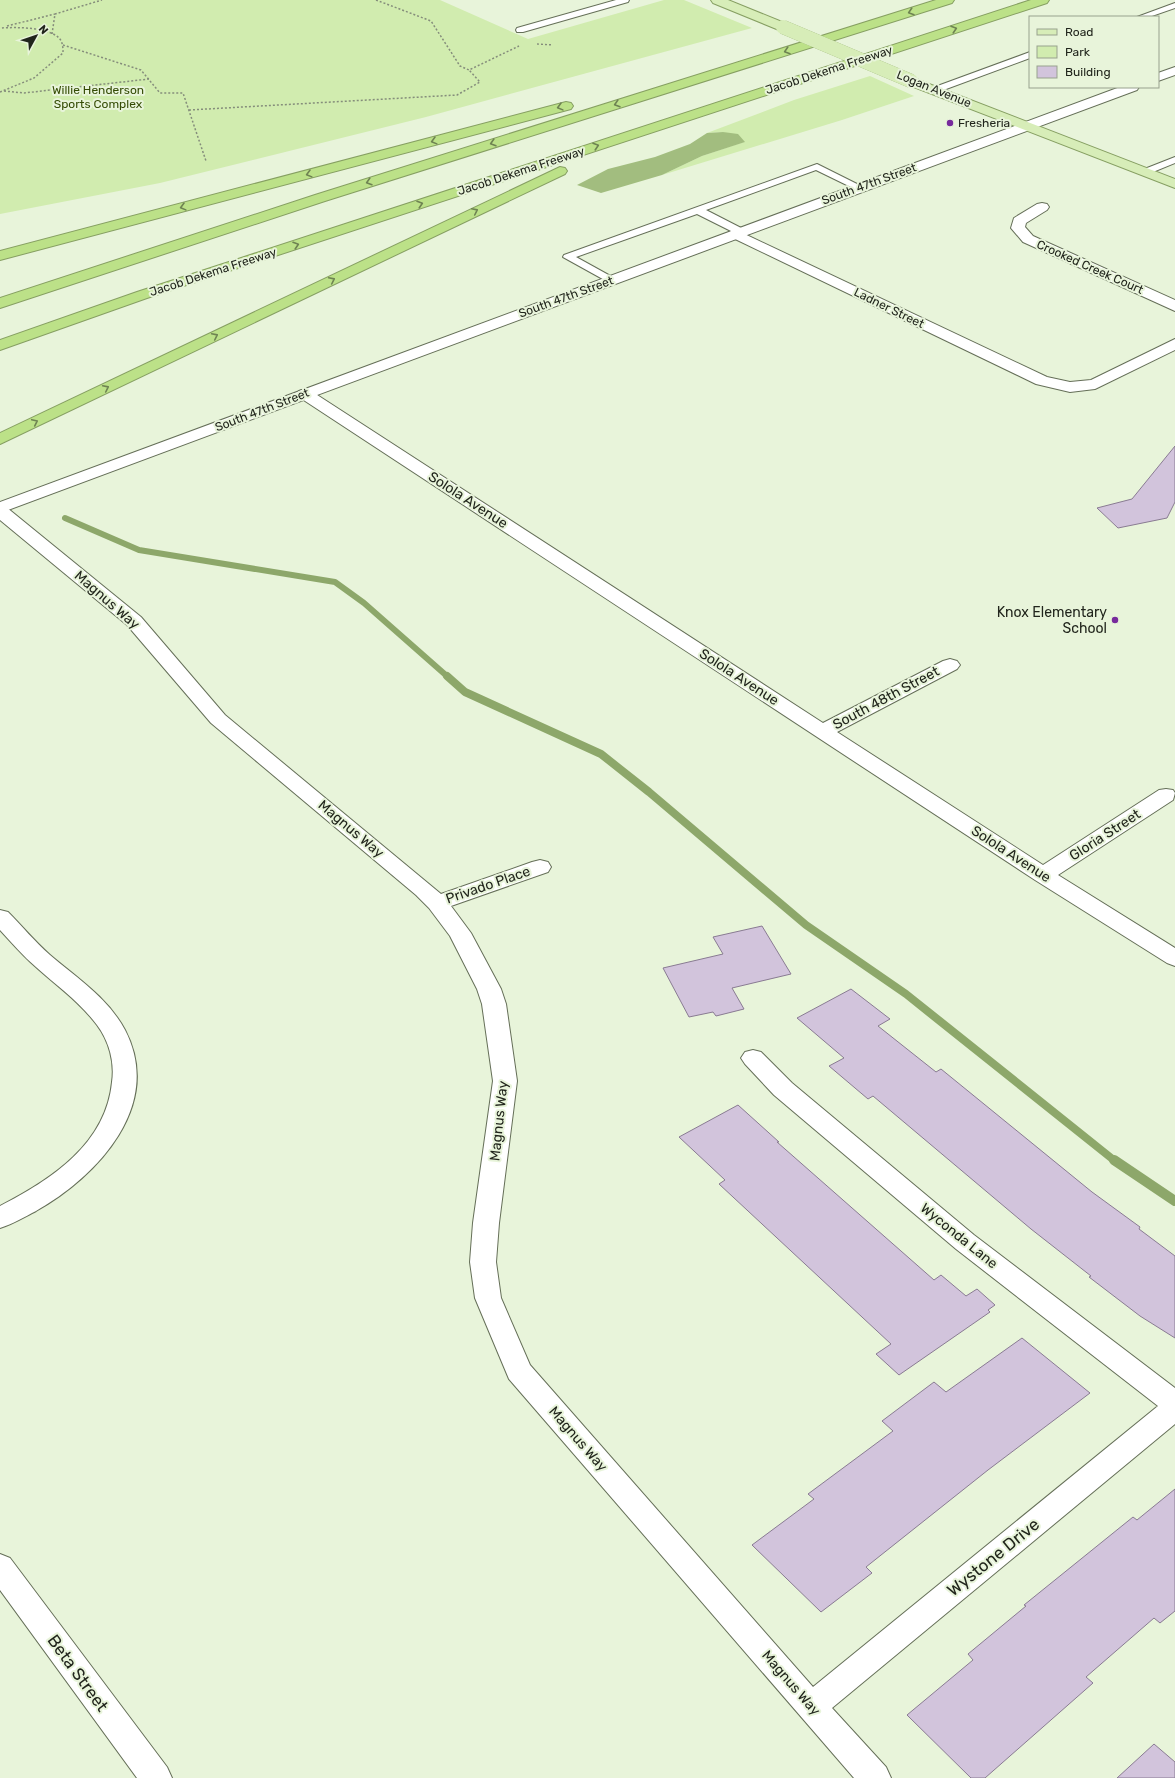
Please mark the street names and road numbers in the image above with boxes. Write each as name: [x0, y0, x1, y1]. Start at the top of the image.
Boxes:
street label: Jacob Dekema Freeway: [764, 43, 895, 97]
street label: Logan Avenue: [895, 68, 974, 110]
street label: Jacob Dekema Freeway: [456, 144, 587, 198]
street label: South 47th Street: [820, 160, 918, 208]
street label: Crooked Creek Court: [1035, 237, 1146, 297]
street label: Jacob Dekema Freeway: [148, 245, 279, 299]
street label: South 47th Street: [517, 273, 615, 321]
street label: Ladner Street: [852, 285, 927, 331]
street label: South 47th Street: [213, 386, 311, 434]
street label: Solola Avenue: [425, 468, 511, 532]
street label: Magnus Way: [71, 567, 143, 633]
street label: Solola Avenue: [696, 645, 782, 709]
street label: South 48th Street: [830, 663, 943, 733]
street label: Magnus Way: [315, 797, 388, 862]
street label: Gloria Street: [1066, 805, 1144, 864]
street label: Solola Avenue: [968, 822, 1054, 886]
street label: Privado Place: [443, 863, 533, 907]
street label: Magnus Way: [486, 1080, 512, 1162]
street label: Wyconda Lane: [917, 1200, 1001, 1272]
street label: Magnus Way: [545, 1403, 611, 1475]
street label: Wystone Drive: [943, 1514, 1043, 1600]
street label: Beta Street: [43, 1631, 113, 1716]
street label: Magnus Way: [758, 1647, 824, 1719]

